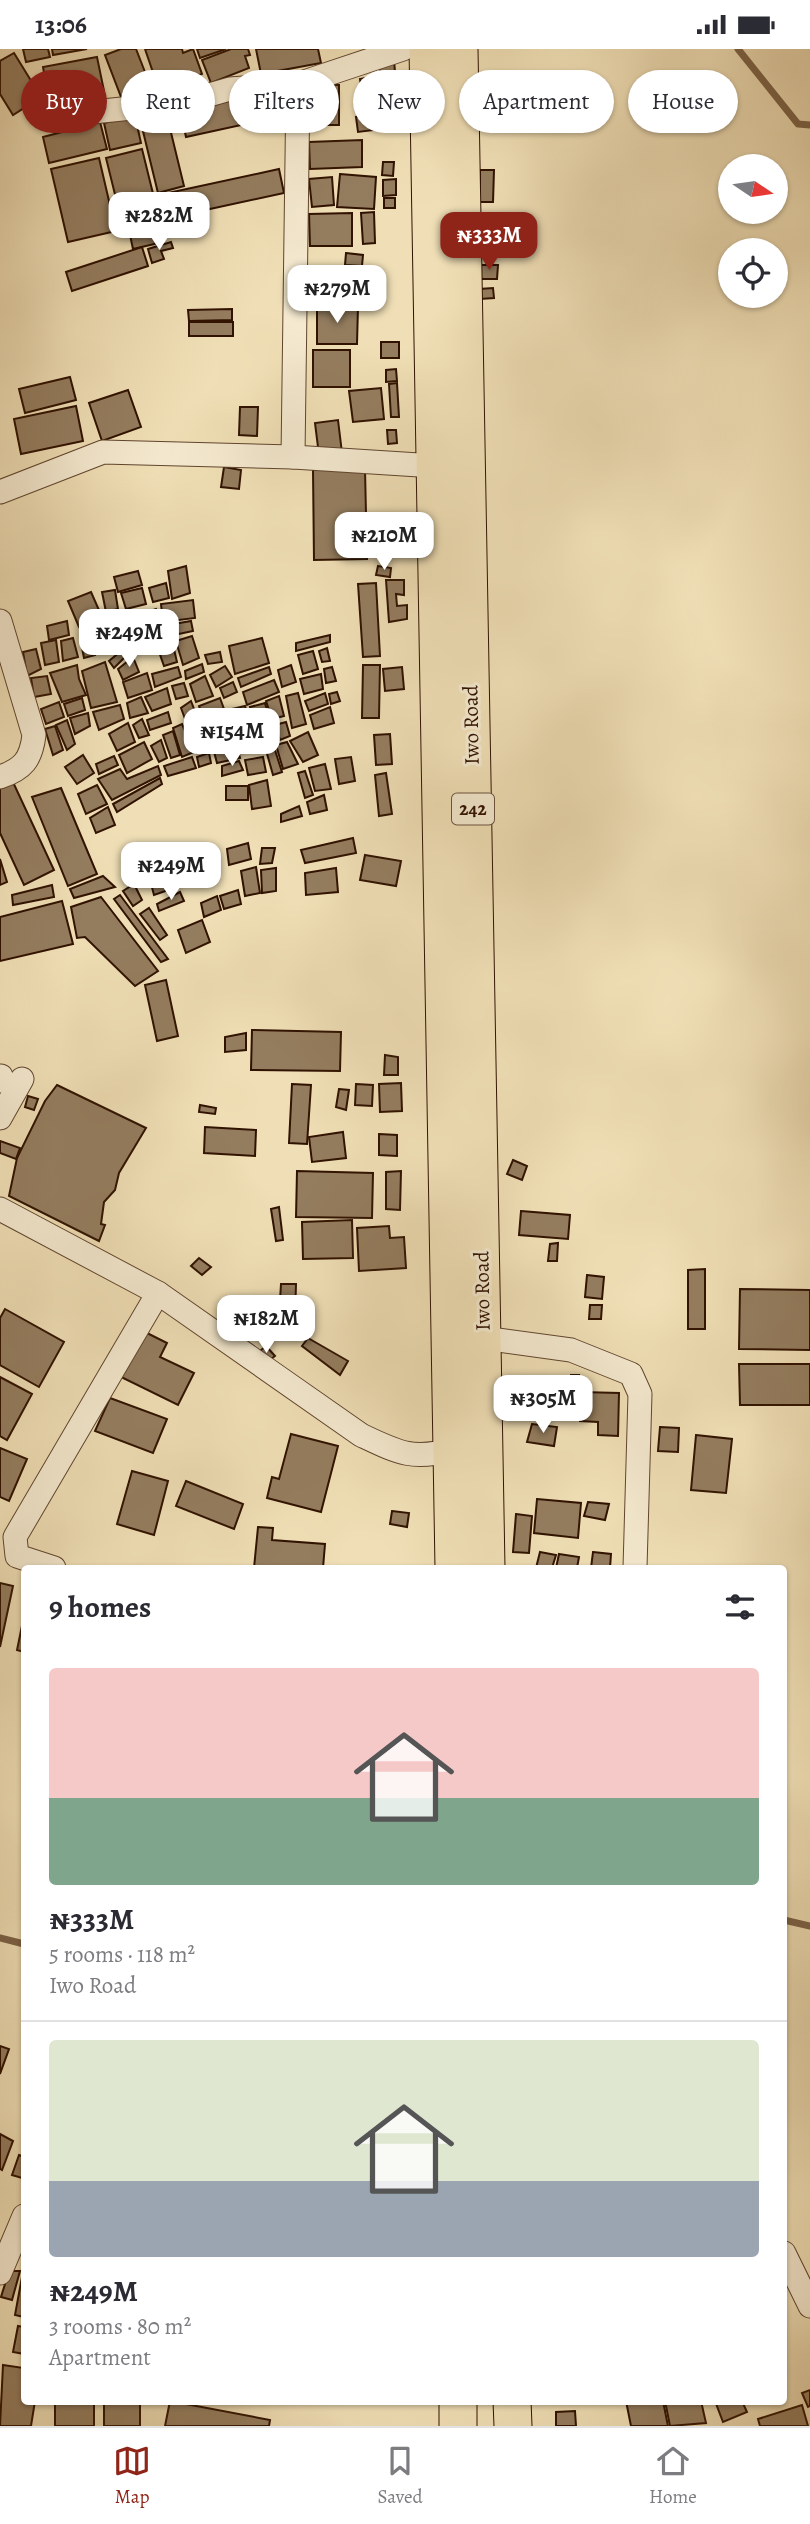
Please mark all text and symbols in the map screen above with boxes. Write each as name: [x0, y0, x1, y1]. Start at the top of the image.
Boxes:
text: 13:06: [35, 7, 87, 42]
chip: Buy: [21, 70, 107, 133]
chip: Rent: [121, 70, 215, 133]
chip: Filters: [229, 70, 339, 133]
chip: New: [353, 70, 445, 133]
chip: Apartment: [459, 70, 614, 133]
chip: House: [628, 70, 738, 133]
north arrow: [718, 154, 788, 224]
map controls: [718, 154, 788, 308]
pin: ₦282M: [110, 193, 208, 252]
text: ₦282M: [125, 199, 193, 230]
pin: ₦333M: [440, 213, 538, 272]
text: ₦333M: [456, 219, 522, 250]
button: locate: [718, 238, 788, 308]
pin: ₦279M: [288, 265, 386, 325]
text: ₦279M: [303, 272, 371, 303]
pin: ₦210M: [335, 512, 433, 572]
text: ₦210M: [351, 519, 417, 550]
pin: ₦249M: [80, 609, 178, 669]
text: ₦249M: [95, 616, 163, 647]
street label: Iwo Road: [456, 684, 486, 765]
pin: ₦154M: [183, 709, 281, 768]
text: ₦154M: [200, 715, 264, 746]
road number: 242: [452, 793, 494, 825]
pin: ₦249M: [122, 843, 220, 902]
text: ₦249M: [137, 849, 205, 880]
street label: Iwo Road: [467, 1250, 497, 1331]
pin: ₦182M: [217, 1295, 315, 1355]
text: ₦182M: [233, 1302, 299, 1333]
pin: ₦305M: [494, 1375, 592, 1435]
text: ₦305M: [510, 1382, 576, 1413]
text: 9 homes: [49, 1587, 151, 1627]
icon: filters: [721, 1588, 759, 1626]
icon: home: [341, 1714, 467, 1840]
text: ₦333M: [49, 1899, 134, 1939]
text: 5 rooms · 118 m²: [49, 1939, 195, 1970]
text: Iwo Road: [49, 1970, 136, 2001]
icon: home: [341, 2086, 467, 2212]
text: ₦249M: [49, 2271, 138, 2311]
text: 3 rooms · 80 m²: [49, 2311, 191, 2342]
text: Apartment: [49, 2342, 151, 2373]
tab: Map: [113, 2442, 151, 2510]
tab: Saved: [378, 2442, 423, 2510]
tab: Home: [649, 2442, 697, 2510]

